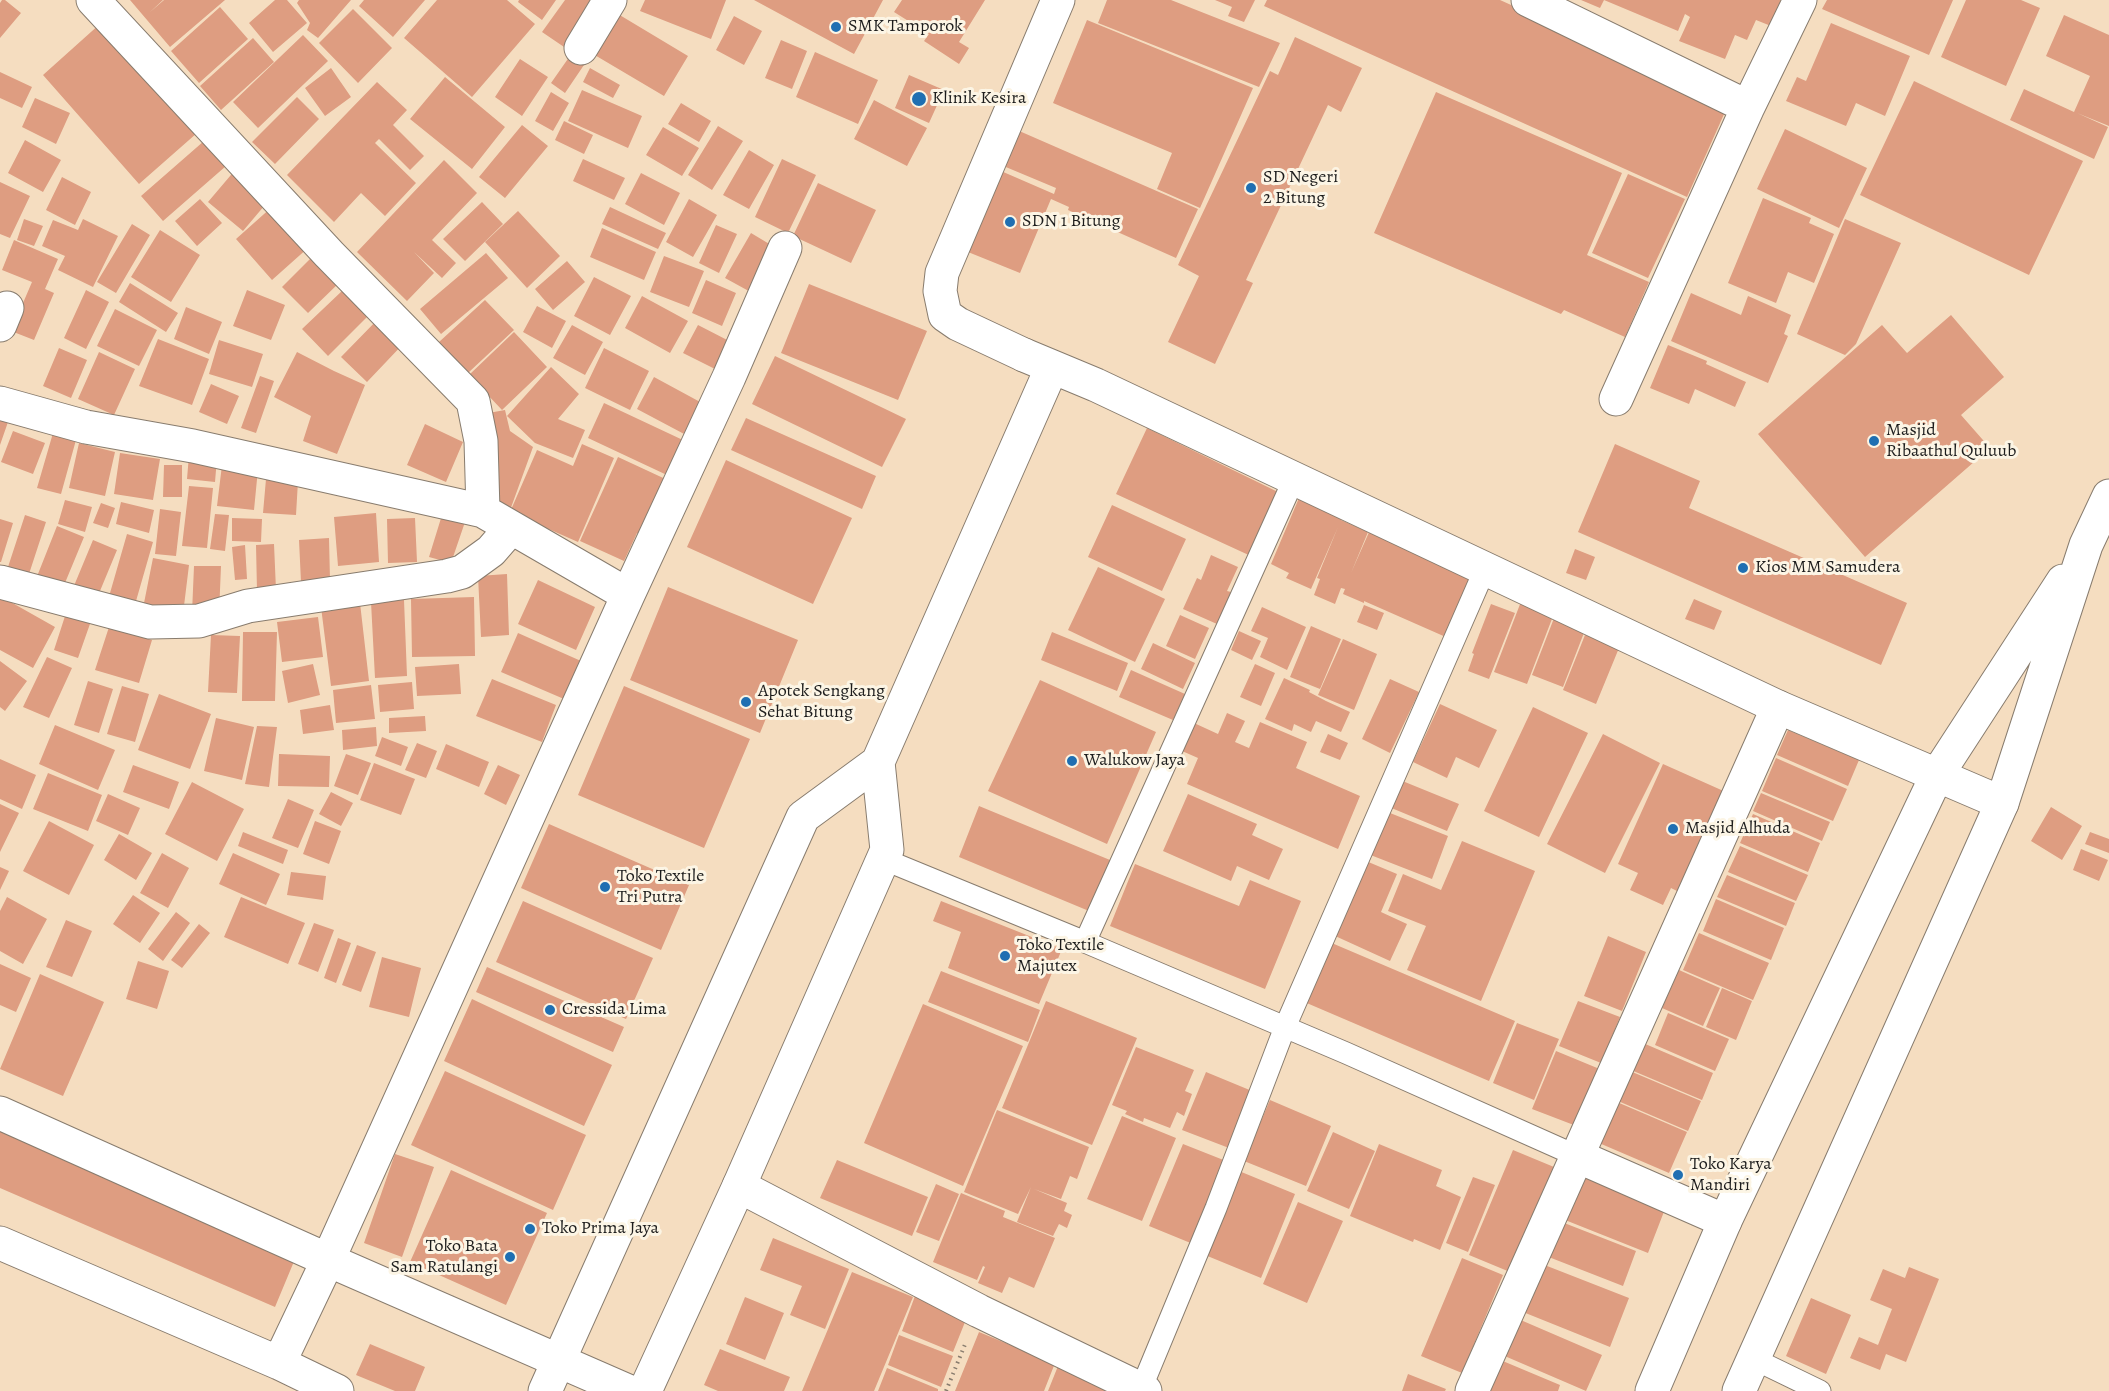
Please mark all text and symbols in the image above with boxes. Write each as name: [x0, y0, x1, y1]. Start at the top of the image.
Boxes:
place label: SMK Tamporok: [848, 16, 963, 38]
marker: SMK Tamporok: [829, 20, 843, 34]
place label: Klinik Kesira: [932, 88, 1026, 110]
marker: Klinik Kesira: [910, 90, 928, 108]
place label: SD Negeri 2 Bitung: [1263, 167, 1338, 210]
marker: SD Negeri 2 Bitung: [1244, 181, 1258, 195]
place label: SDN 1 Bitung: [1022, 211, 1121, 233]
marker: SDN 1 Bitung: [1003, 215, 1017, 229]
place label: Masjid Ribaathul Quluub: [1886, 420, 2016, 462]
marker: Masjid Ribaathul Quluub: [1867, 434, 1881, 448]
place label: Kios MM Samudera: [1755, 557, 1900, 579]
marker: Kios MM Samudera: [1736, 561, 1750, 575]
place label: Apotek Sengkang Sehat Bitung: [758, 681, 885, 724]
marker: Apotek Sengkang Sehat Bitung: [739, 695, 753, 709]
place label: Walukow Jaya: [1084, 750, 1185, 772]
marker: Walukow Jaya: [1065, 754, 1079, 768]
place label: Masjid Alhuda: [1685, 818, 1790, 840]
marker: Masjid Alhuda: [1666, 822, 1680, 836]
place label: Toko Textile Tri Putra: [617, 866, 704, 908]
marker: Toko Textile Tri Putra: [598, 880, 612, 894]
place label: Toko Textile Majutex: [1017, 935, 1104, 978]
marker: Toko Textile Majutex: [998, 949, 1012, 963]
place label: Cressida Lima: [562, 999, 666, 1021]
marker: Cressida Lima: [543, 1003, 557, 1017]
place label: Toko Karya Mandiri: [1690, 1154, 1772, 1196]
marker: Toko Karya Mandiri: [1671, 1168, 1685, 1182]
place label: Toko Prima Jaya: [542, 1218, 659, 1240]
marker: Toko Prima Jaya: [523, 1222, 537, 1236]
place label: Toko Bata Sam Ratulangi: [390, 1236, 498, 1278]
marker: Toko Bata Sam Ratulangi: [503, 1250, 517, 1264]

